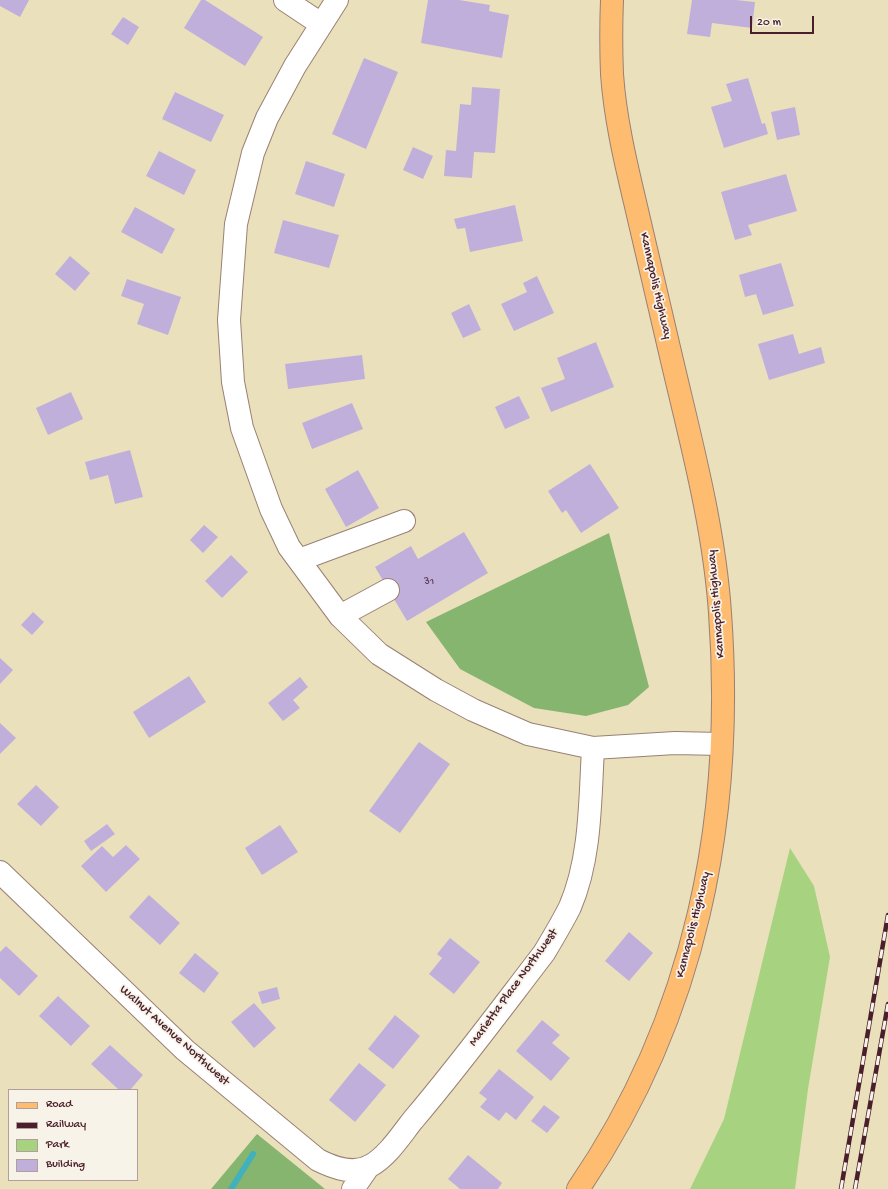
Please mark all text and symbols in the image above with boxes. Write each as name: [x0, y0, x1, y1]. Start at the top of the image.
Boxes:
scale bar: [752, 8, 816, 34]
text: 20 m: [757, 16, 781, 30]
street label: Kannapolis Highway: [635, 231, 675, 341]
street label: Kannapolis Highway: [704, 549, 730, 659]
house number: 31: [424, 575, 434, 589]
street label: Kannapolis Highway: [673, 870, 715, 980]
street label: Marietta Place Northwest: [466, 926, 562, 1050]
street label: Walnut Avenue Northwest: [116, 982, 232, 1090]
legend: [8, 1089, 138, 1181]
text: Road: [46, 1098, 72, 1112]
text: Railway: [46, 1118, 86, 1132]
text: Park: [46, 1138, 69, 1152]
text: Building: [46, 1158, 85, 1172]

